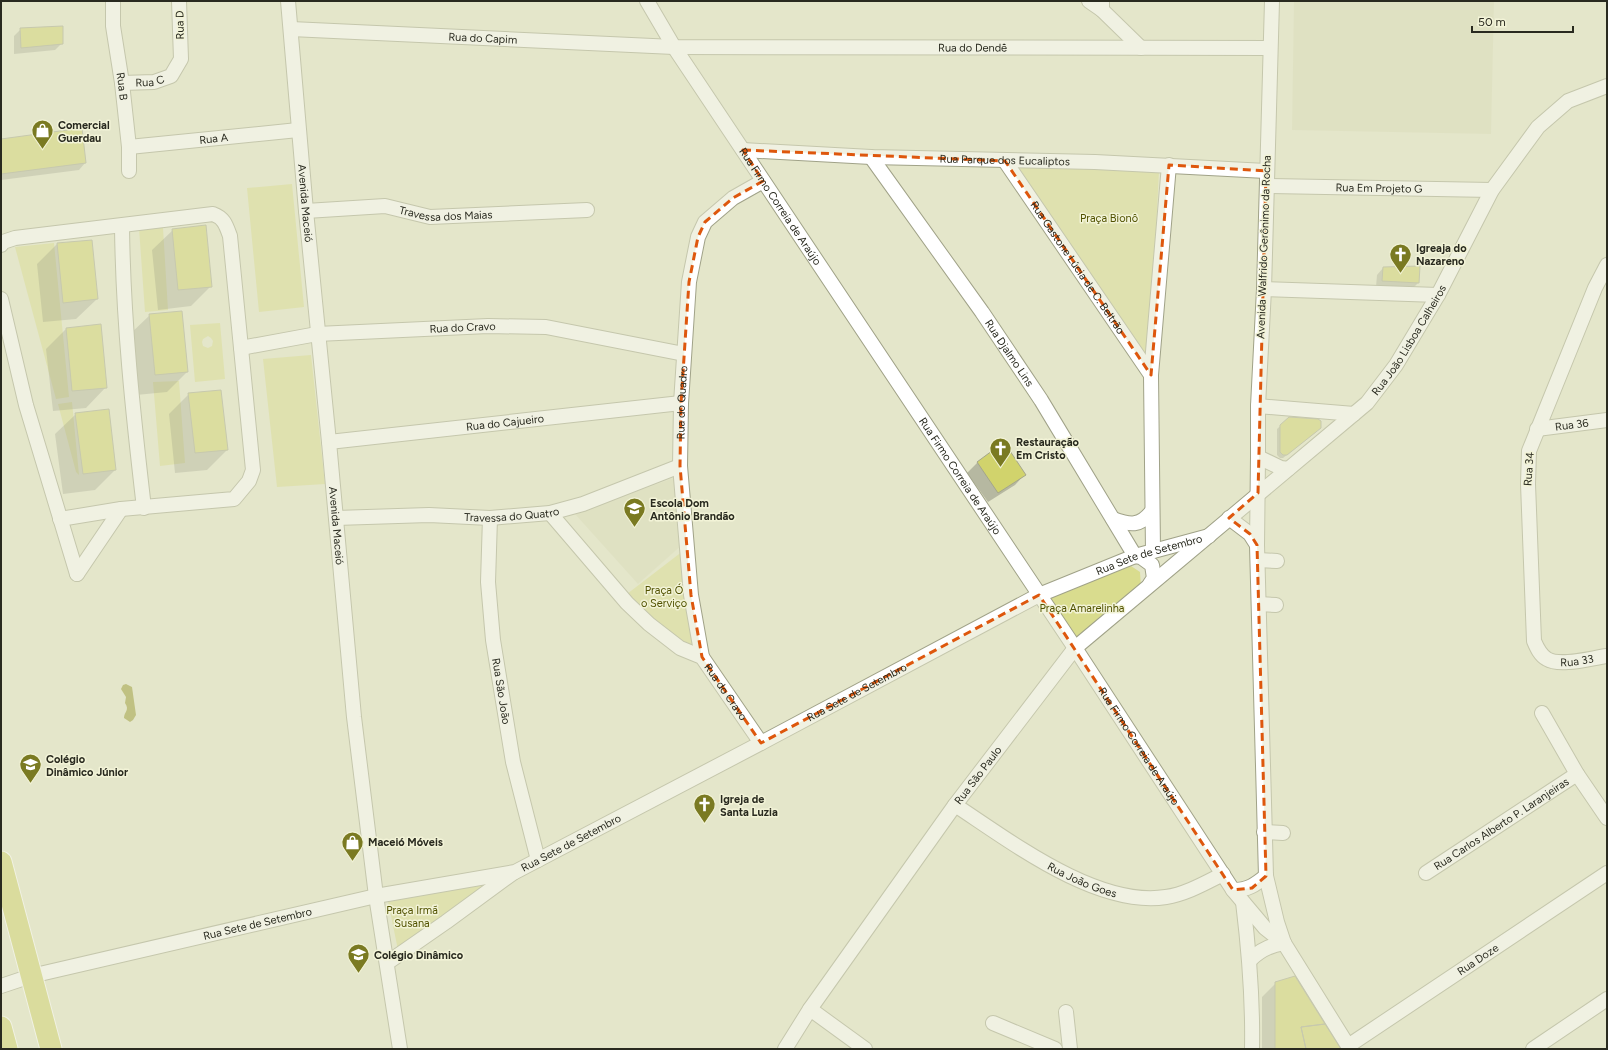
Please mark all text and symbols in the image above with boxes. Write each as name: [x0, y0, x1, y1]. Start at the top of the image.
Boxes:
scale bar: [1472, 8, 1573, 34]
street label: Rua D: [173, 10, 187, 40]
text: 50 m: [1478, 15, 1506, 29]
street label: Rua do Capim: [448, 30, 518, 46]
street label: Rua do Dendê: [938, 41, 1007, 54]
street label: Rua B: [114, 71, 130, 101]
street label: Rua C: [135, 72, 166, 89]
shop icon: Comercial Guerdau: [30, 118, 56, 151]
place label: Comercial Guerdau: [58, 119, 110, 145]
street label: Rua A: [199, 131, 229, 146]
street label: Rua Firmo Correia de Araújo: [737, 145, 824, 268]
street label: Rua Parque dos Eucaliptos: [939, 152, 1070, 168]
street label: Avenida Walfrido Gerônimo da Rocha: [1254, 155, 1274, 339]
street label: Avenida Maceió: [296, 164, 316, 243]
street label: Rua Em Projeto G: [1335, 181, 1423, 195]
street label: Rua Gastone Lúcia de C. Beltrão: [1028, 199, 1128, 336]
street label: Travessa dos Maias: [398, 203, 493, 223]
park label: Praça Bionô: [1080, 212, 1138, 225]
church icon: Igreaja do Nazareno: [1388, 241, 1414, 274]
place label: Igreaja do Nazareno: [1416, 242, 1467, 268]
street label: Rua João Lisboa Calheiros: [1369, 283, 1449, 398]
street label: Rua Djalmo Lins: [982, 317, 1037, 389]
street label: Rua do Cravo: [429, 319, 496, 335]
street label: Rua do Quadro: [674, 365, 690, 439]
street label: Rua do Cajueiro: [465, 412, 545, 433]
street label: Rua Firmo Correia de Araújo: [916, 415, 1004, 537]
street label: Rua 36: [1554, 416, 1589, 433]
church icon: Restauração Em Cristo: [988, 435, 1014, 468]
place label: Restauração Em Cristo: [1016, 436, 1080, 462]
street label: Rua 34: [1521, 451, 1537, 486]
street label: Avenida Maceió: [327, 486, 347, 565]
school or university icon: Escola Dom Antônio Brandão: [622, 496, 648, 529]
place label: Escola Dom Antônio Brandão: [650, 497, 735, 523]
street label: Travessa do Quatro: [464, 504, 561, 525]
street label: Rua Sete de Setembro: [1094, 532, 1204, 578]
park label: Praça Ó o Serviço: [641, 583, 687, 610]
park label: Praça Amarelinha: [1040, 602, 1124, 615]
street label: Rua 33: [1560, 652, 1595, 669]
street label: Rua São João: [490, 657, 513, 725]
street label: Rua Sete de Setembro: [805, 660, 909, 724]
street label: Rua do Cravo: [702, 661, 750, 723]
street label: Rua Firmo Correia de Araújo: [1096, 685, 1182, 808]
street label: Rua São Paulo: [951, 744, 1004, 807]
school or university icon: Colégio Dinâmico Júnior: [18, 752, 44, 785]
place label: Colégio Dinâmico Júnior: [46, 753, 129, 779]
street label: Rua Carlos Alberto P. Laranjeiras: [1431, 775, 1571, 873]
church icon: Igreja de Santa Luzia: [692, 792, 718, 825]
place label: Igreja de Santa Luzia: [720, 793, 778, 819]
street label: Rua Sete de Setembro: [519, 811, 623, 874]
shop icon: Maceió Móveis: [339, 829, 365, 862]
place label: Maceió Móveis: [368, 836, 443, 849]
street label: Rua João Goes: [1045, 859, 1118, 900]
park label: Praça Irmã Susana: [386, 904, 438, 930]
street label: Rua Sete de Setembro: [202, 905, 313, 942]
street label: Rua Doze: [1455, 941, 1501, 978]
school or university icon: Colégio Dinâmico: [345, 942, 371, 975]
place label: Colégio Dinâmico: [374, 949, 464, 962]

